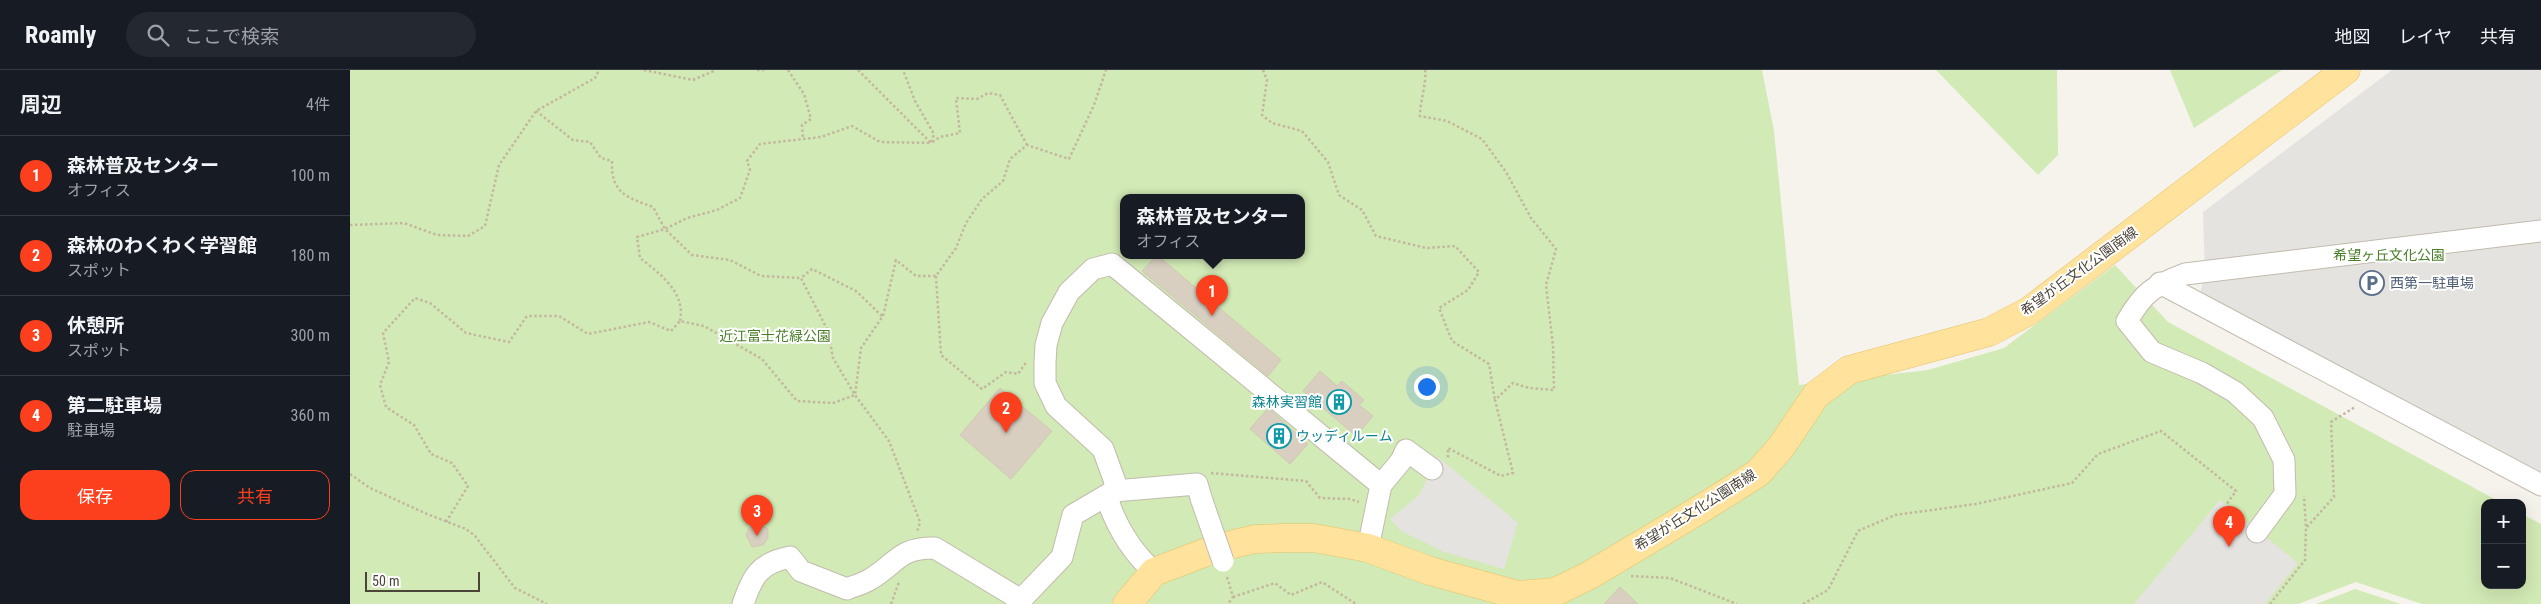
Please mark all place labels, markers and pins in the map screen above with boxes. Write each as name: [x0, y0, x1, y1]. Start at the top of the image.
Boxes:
parking icon: 西第一駐車場: [2359, 270, 2385, 296]
pin: 1: [1196, 275, 1228, 316]
place label: 西第一駐車場: [2390, 275, 2474, 291]
building icon: 森林実習館: [1326, 389, 1352, 415]
pin: 2: [990, 392, 1022, 433]
place label: 森林実習館: [1252, 394, 1322, 410]
building icon: ウッディルーム: [1266, 423, 1292, 449]
place label: ウッディルーム: [1296, 428, 1393, 444]
pin: 3: [741, 495, 773, 536]
pin: 4: [2213, 506, 2245, 547]

